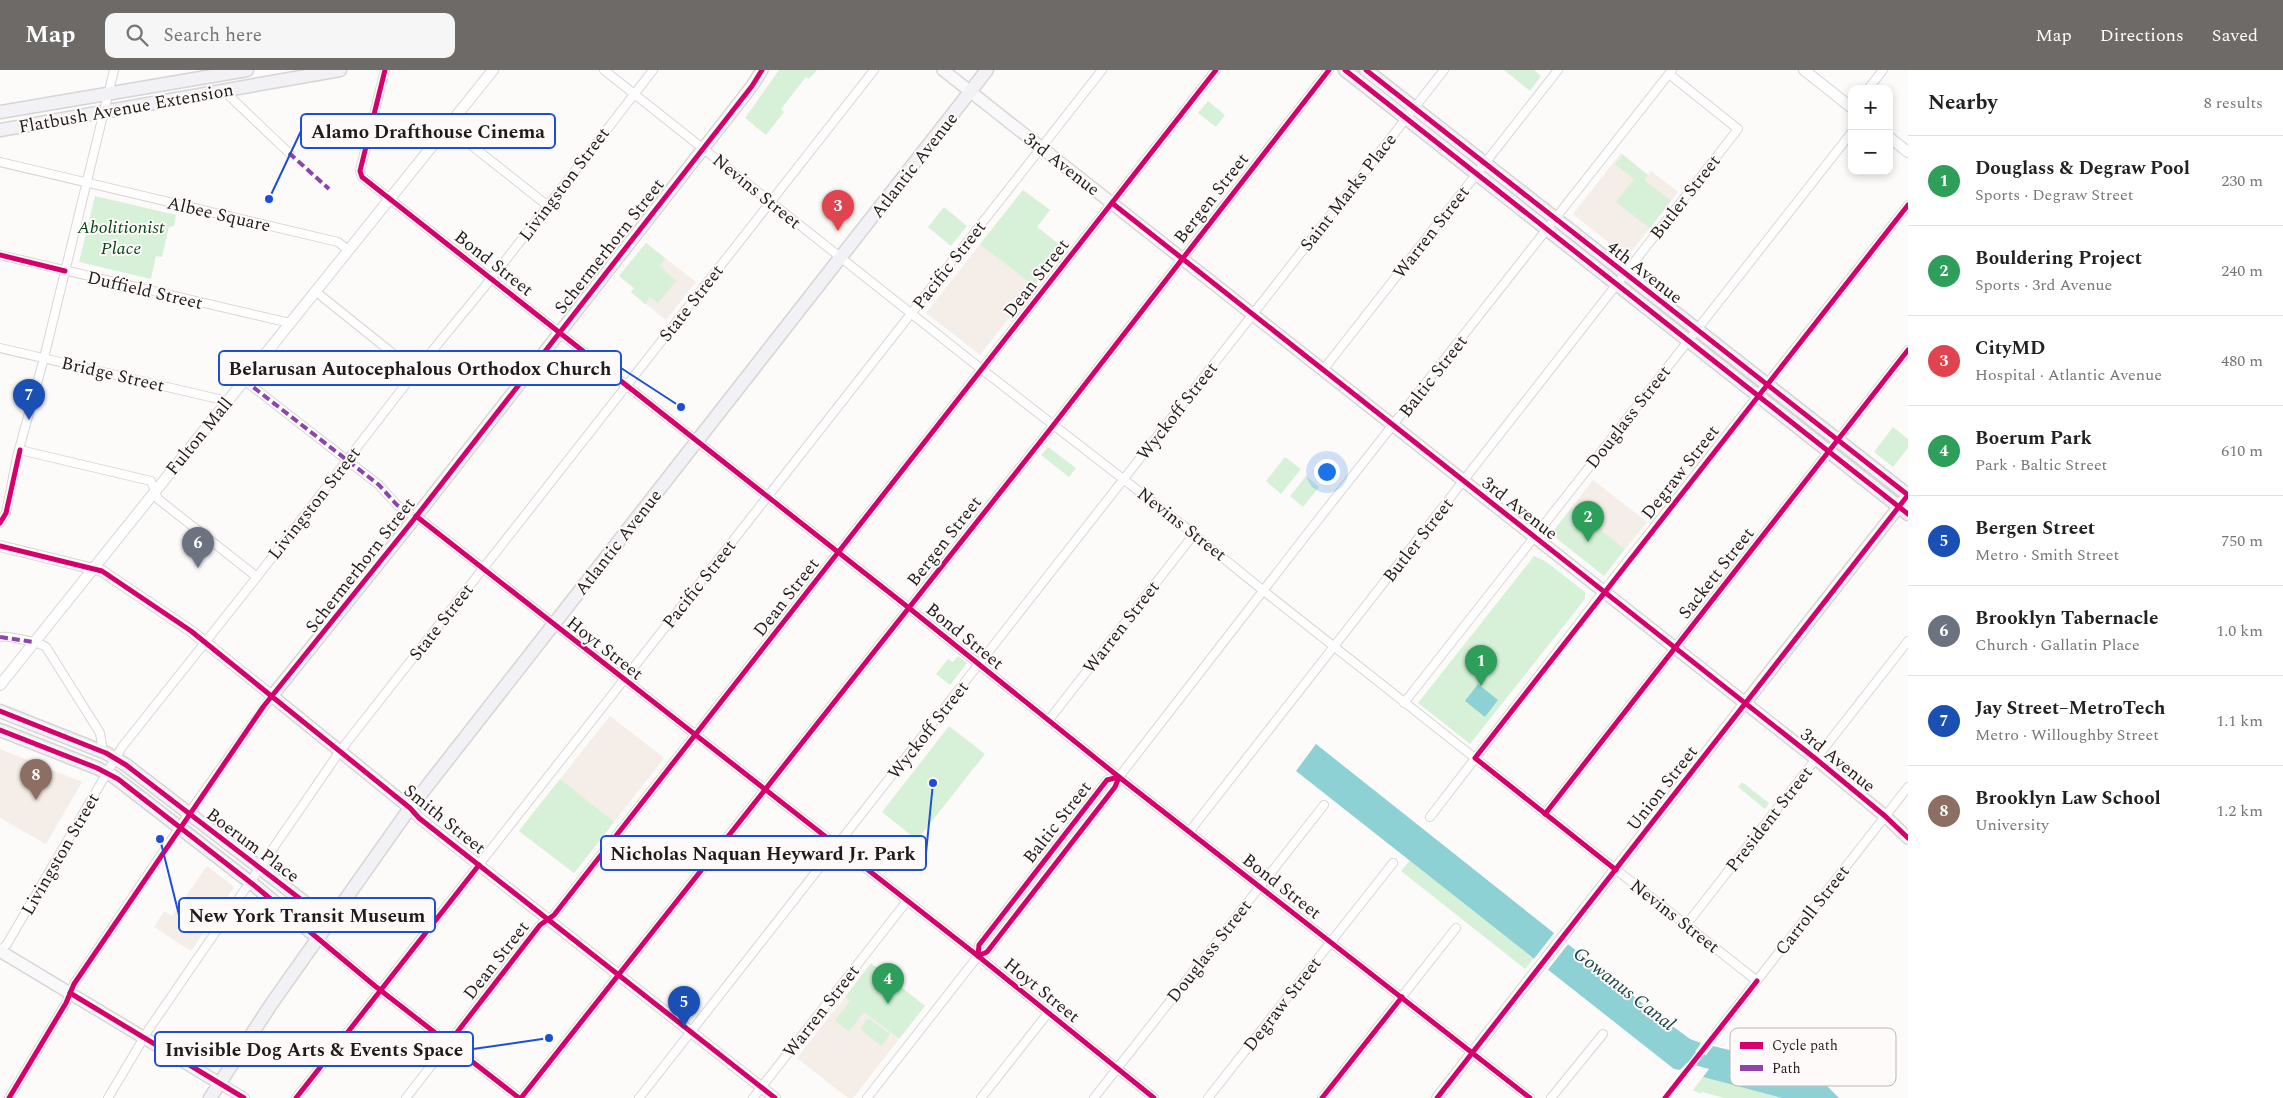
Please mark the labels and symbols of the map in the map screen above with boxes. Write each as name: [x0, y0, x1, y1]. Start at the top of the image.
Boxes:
street label: Flatbush Avenue Extension: [16, 76, 236, 141]
street label: Atlantic Avenue: [864, 106, 965, 224]
callout: Alamo Drafthouse Cinema: [301, 114, 555, 148]
text: Alamo Drafthouse Cinema: [311, 118, 545, 147]
street label: Livingston Street: [512, 121, 616, 247]
street label: 3rd Avenue: [1018, 126, 1106, 203]
street label: Saint Marks Place: [1293, 127, 1403, 257]
street label: Nevins Street: [706, 147, 807, 236]
street label: Bergen Street: [1167, 147, 1255, 249]
street label: Butler Street: [1644, 149, 1727, 245]
street label: Schermerhorn Street: [548, 173, 671, 320]
street label: Warren Street: [1386, 180, 1476, 284]
street label: Albee Square: [164, 189, 273, 240]
pin: 3: [822, 190, 854, 231]
park label: Abolitionist Place: [77, 214, 165, 262]
street label: Pacific Street: [906, 215, 993, 316]
street label: Bond Street: [448, 224, 539, 303]
street label: Dean Street: [997, 233, 1076, 324]
street label: 4th Avenue: [1601, 234, 1688, 311]
street label: State Street: [653, 259, 730, 348]
street label: Duffield Street: [84, 264, 205, 317]
street label: Baltic Street: [1393, 329, 1474, 423]
street label: Bridge Street: [59, 350, 167, 399]
callout: Belarusan Autocephalous Orthodox Church: [219, 351, 621, 385]
text: Belarusan Autocephalous Orthodox Church: [229, 355, 612, 384]
street label: Wyckoff Street: [1130, 356, 1224, 466]
street label: Douglass Street: [1579, 360, 1677, 475]
pin: 7: [13, 379, 45, 420]
street label: Fulton Mall: [159, 391, 239, 481]
street label: Degraw Street: [1635, 419, 1726, 525]
street label: Livingston Street: [262, 441, 367, 566]
your location: [1314, 459, 1340, 485]
street label: 3rd Avenue: [1476, 470, 1564, 547]
street label: Nevins Street: [1131, 481, 1232, 568]
street label: Atlantic Avenue: [568, 483, 669, 601]
street label: Bergen Street: [900, 490, 988, 592]
street label: Schermerhorn Street: [299, 492, 422, 639]
street label: Butler Street: [1377, 492, 1460, 588]
pin: 2: [1572, 501, 1604, 542]
street label: Sackett Street: [1672, 522, 1761, 625]
pin: 6: [182, 527, 214, 568]
street label: Pacific Street: [656, 534, 743, 635]
street label: Dean Street: [747, 552, 826, 643]
street label: Warren Street: [1076, 575, 1166, 679]
street label: State Street: [403, 578, 480, 667]
street label: Bond Street: [920, 596, 1010, 676]
street label: Hoyt Street: [561, 610, 649, 687]
pin: 1: [1465, 645, 1497, 686]
street label: Wyckoff Street: [881, 675, 975, 785]
street label: 3rd Avenue: [1794, 722, 1881, 799]
street label: Union Street: [1620, 740, 1704, 837]
pin: 8: [20, 759, 52, 800]
street label: President Street: [1719, 761, 1819, 878]
street label: Baltic Street: [1017, 775, 1098, 869]
street label: Smith Street: [398, 778, 492, 861]
street label: Livingston Street: [14, 788, 106, 920]
street label: Boerum Place: [200, 801, 305, 889]
callout: Nicholas Naquan Heyward Jr. Park: [601, 836, 926, 870]
text: Nicholas Naquan Heyward Jr. Park: [610, 840, 916, 869]
street label: Bond Street: [1236, 847, 1327, 926]
street label: Carroll Street: [1768, 859, 1856, 961]
street label: Nevins Street: [1624, 873, 1725, 960]
street label: Douglass Street: [1160, 894, 1258, 1009]
callout: New York Transit Museum: [179, 898, 435, 932]
text: New York Transit Museum: [189, 902, 425, 931]
street label: Dean Street: [457, 915, 536, 1006]
water label: Gowanus Canal: [1567, 940, 1682, 1039]
street label: Hoyt Street: [998, 951, 1086, 1030]
street label: Degraw Street: [1237, 951, 1328, 1057]
street label: Warren Street: [776, 959, 866, 1063]
pin: 4: [872, 963, 904, 1004]
pin: 5: [668, 986, 700, 1027]
legend: [1730, 1028, 1896, 1086]
callout: Invisible Dog Arts & Events Space: [155, 1032, 473, 1066]
text: Cycle path: [1772, 1035, 1838, 1056]
text: Invisible Dog Arts & Events Space: [165, 1036, 463, 1065]
text: Path: [1772, 1058, 1801, 1079]

